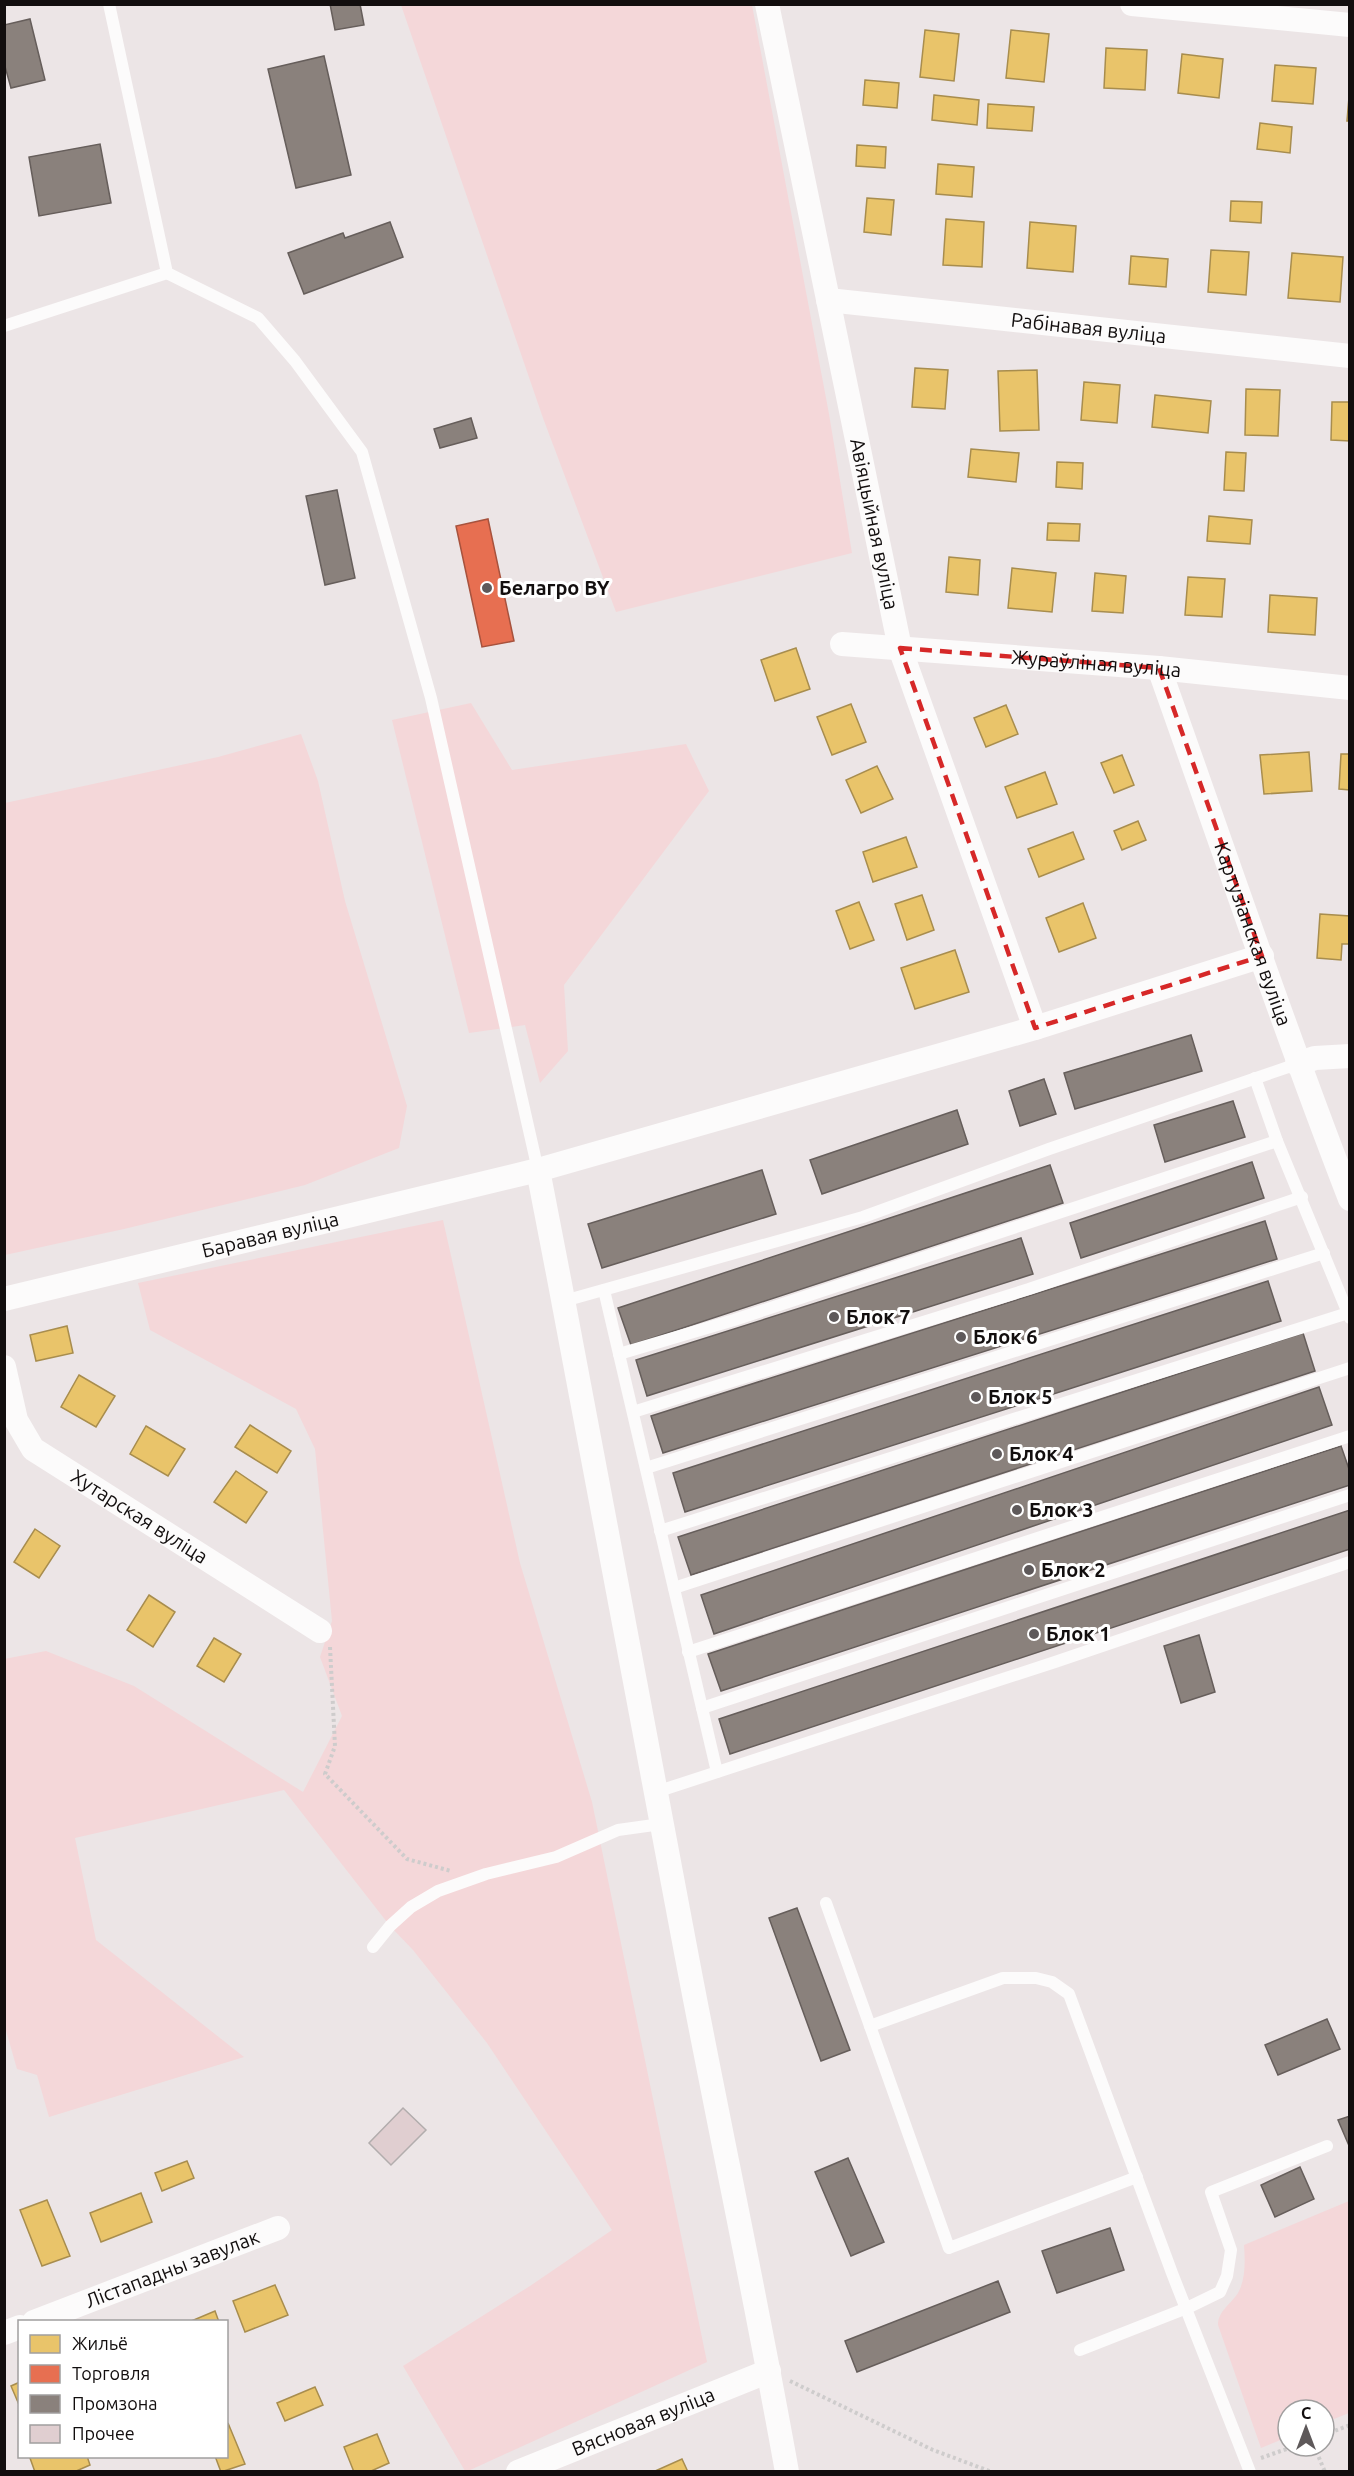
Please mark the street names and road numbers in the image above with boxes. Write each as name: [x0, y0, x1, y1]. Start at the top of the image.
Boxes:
street label: Рабінавая вуліца: [1010, 308, 1167, 347]
street label: Авіяцыйная вуліца: [846, 436, 904, 612]
street label: Жураўліная вуліца: [1011, 645, 1182, 681]
street label: Картузіанская вуліца: [1210, 839, 1297, 1029]
street label: Баравая вуліца: [199, 1207, 341, 1262]
street label: Хутарская вуліца: [67, 1464, 212, 1568]
street label: Лістападны завулак: [82, 2224, 262, 2312]
street label: Вясновая вуліца: [568, 2382, 718, 2460]

